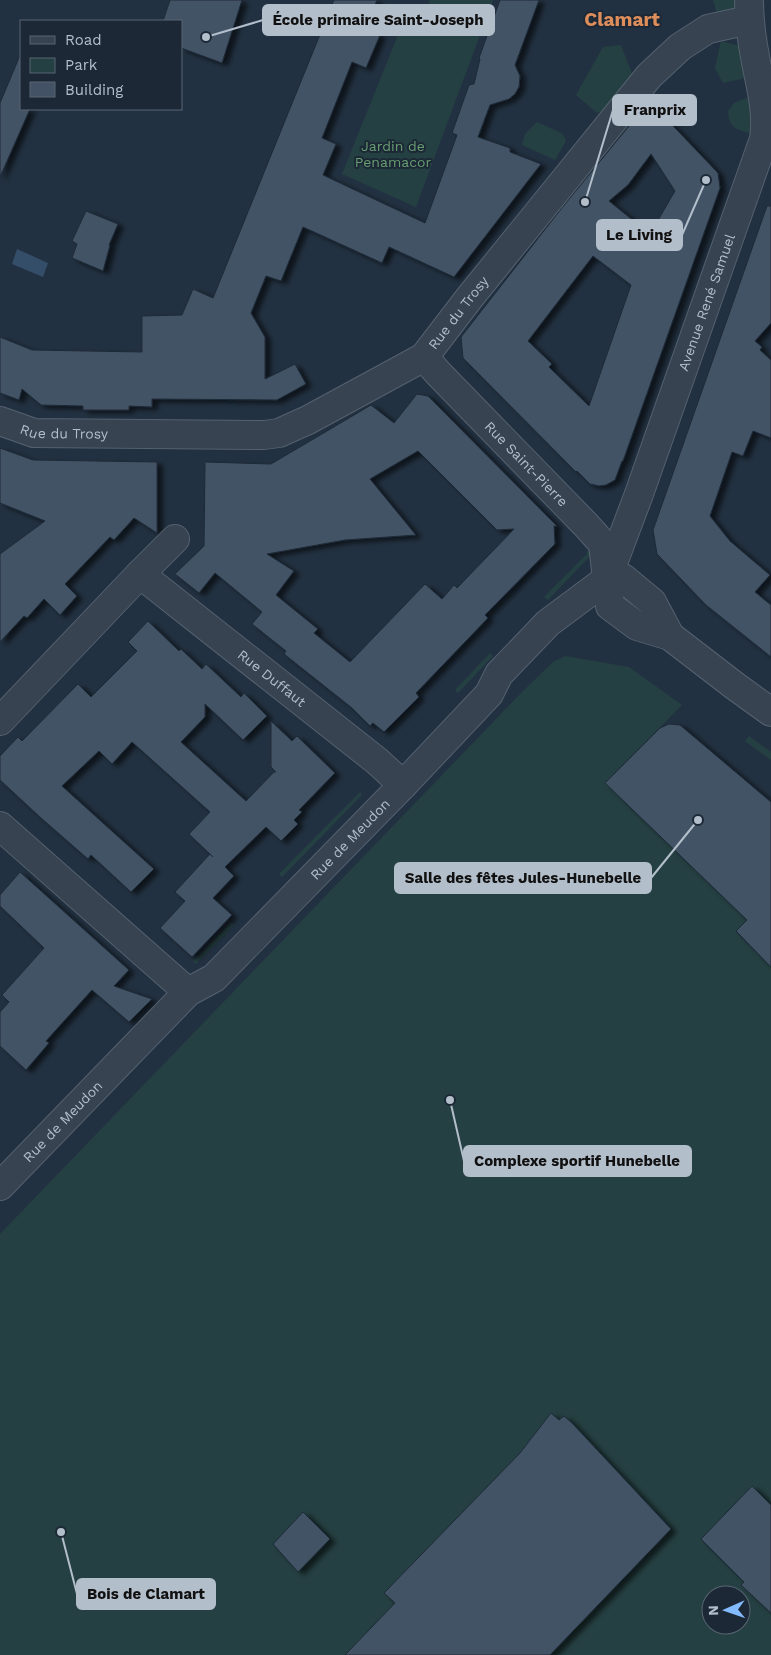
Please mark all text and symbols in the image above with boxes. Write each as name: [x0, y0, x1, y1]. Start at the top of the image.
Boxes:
callout: École primaire Saint-Joseph: [263, 5, 494, 35]
district label: Clamart: [584, 8, 660, 31]
text: École primaire Saint-Joseph: [272, 11, 484, 29]
legend: [20, 20, 182, 110]
text: Road: [65, 31, 102, 49]
text: Park: [65, 56, 98, 74]
text: Building: [65, 81, 123, 99]
callout: Franprix: [613, 95, 696, 125]
text: Franprix: [624, 101, 686, 119]
park label: Jardin de Penamacor: [355, 138, 431, 170]
callout: Le Living: [597, 220, 682, 250]
text: Le Living: [606, 226, 672, 244]
street label: Avenue René Samuel: [675, 231, 738, 373]
street label: Rue du Trosy: [425, 272, 492, 352]
street label: Rue Saint-Pierre: [482, 418, 571, 510]
street label: Rue du Trosy: [18, 421, 109, 442]
street label: Rue Duffaut: [235, 646, 309, 710]
street label: Rue de Meudon: [307, 795, 393, 883]
callout: Salle des fêtes Jules-Hunebelle: [395, 863, 651, 893]
text: Salle des fêtes Jules-Hunebelle: [405, 869, 641, 887]
street label: Rue de Meudon: [20, 1077, 106, 1165]
callout: Complexe sportif Hunebelle: [464, 1146, 691, 1176]
text: Complexe sportif Hunebelle: [474, 1152, 680, 1170]
callout: Bois de Clamart: [77, 1579, 215, 1609]
text: Bois de Clamart: [87, 1585, 205, 1603]
north arrow: [701, 1585, 751, 1635]
text: N: [705, 1605, 721, 1616]

